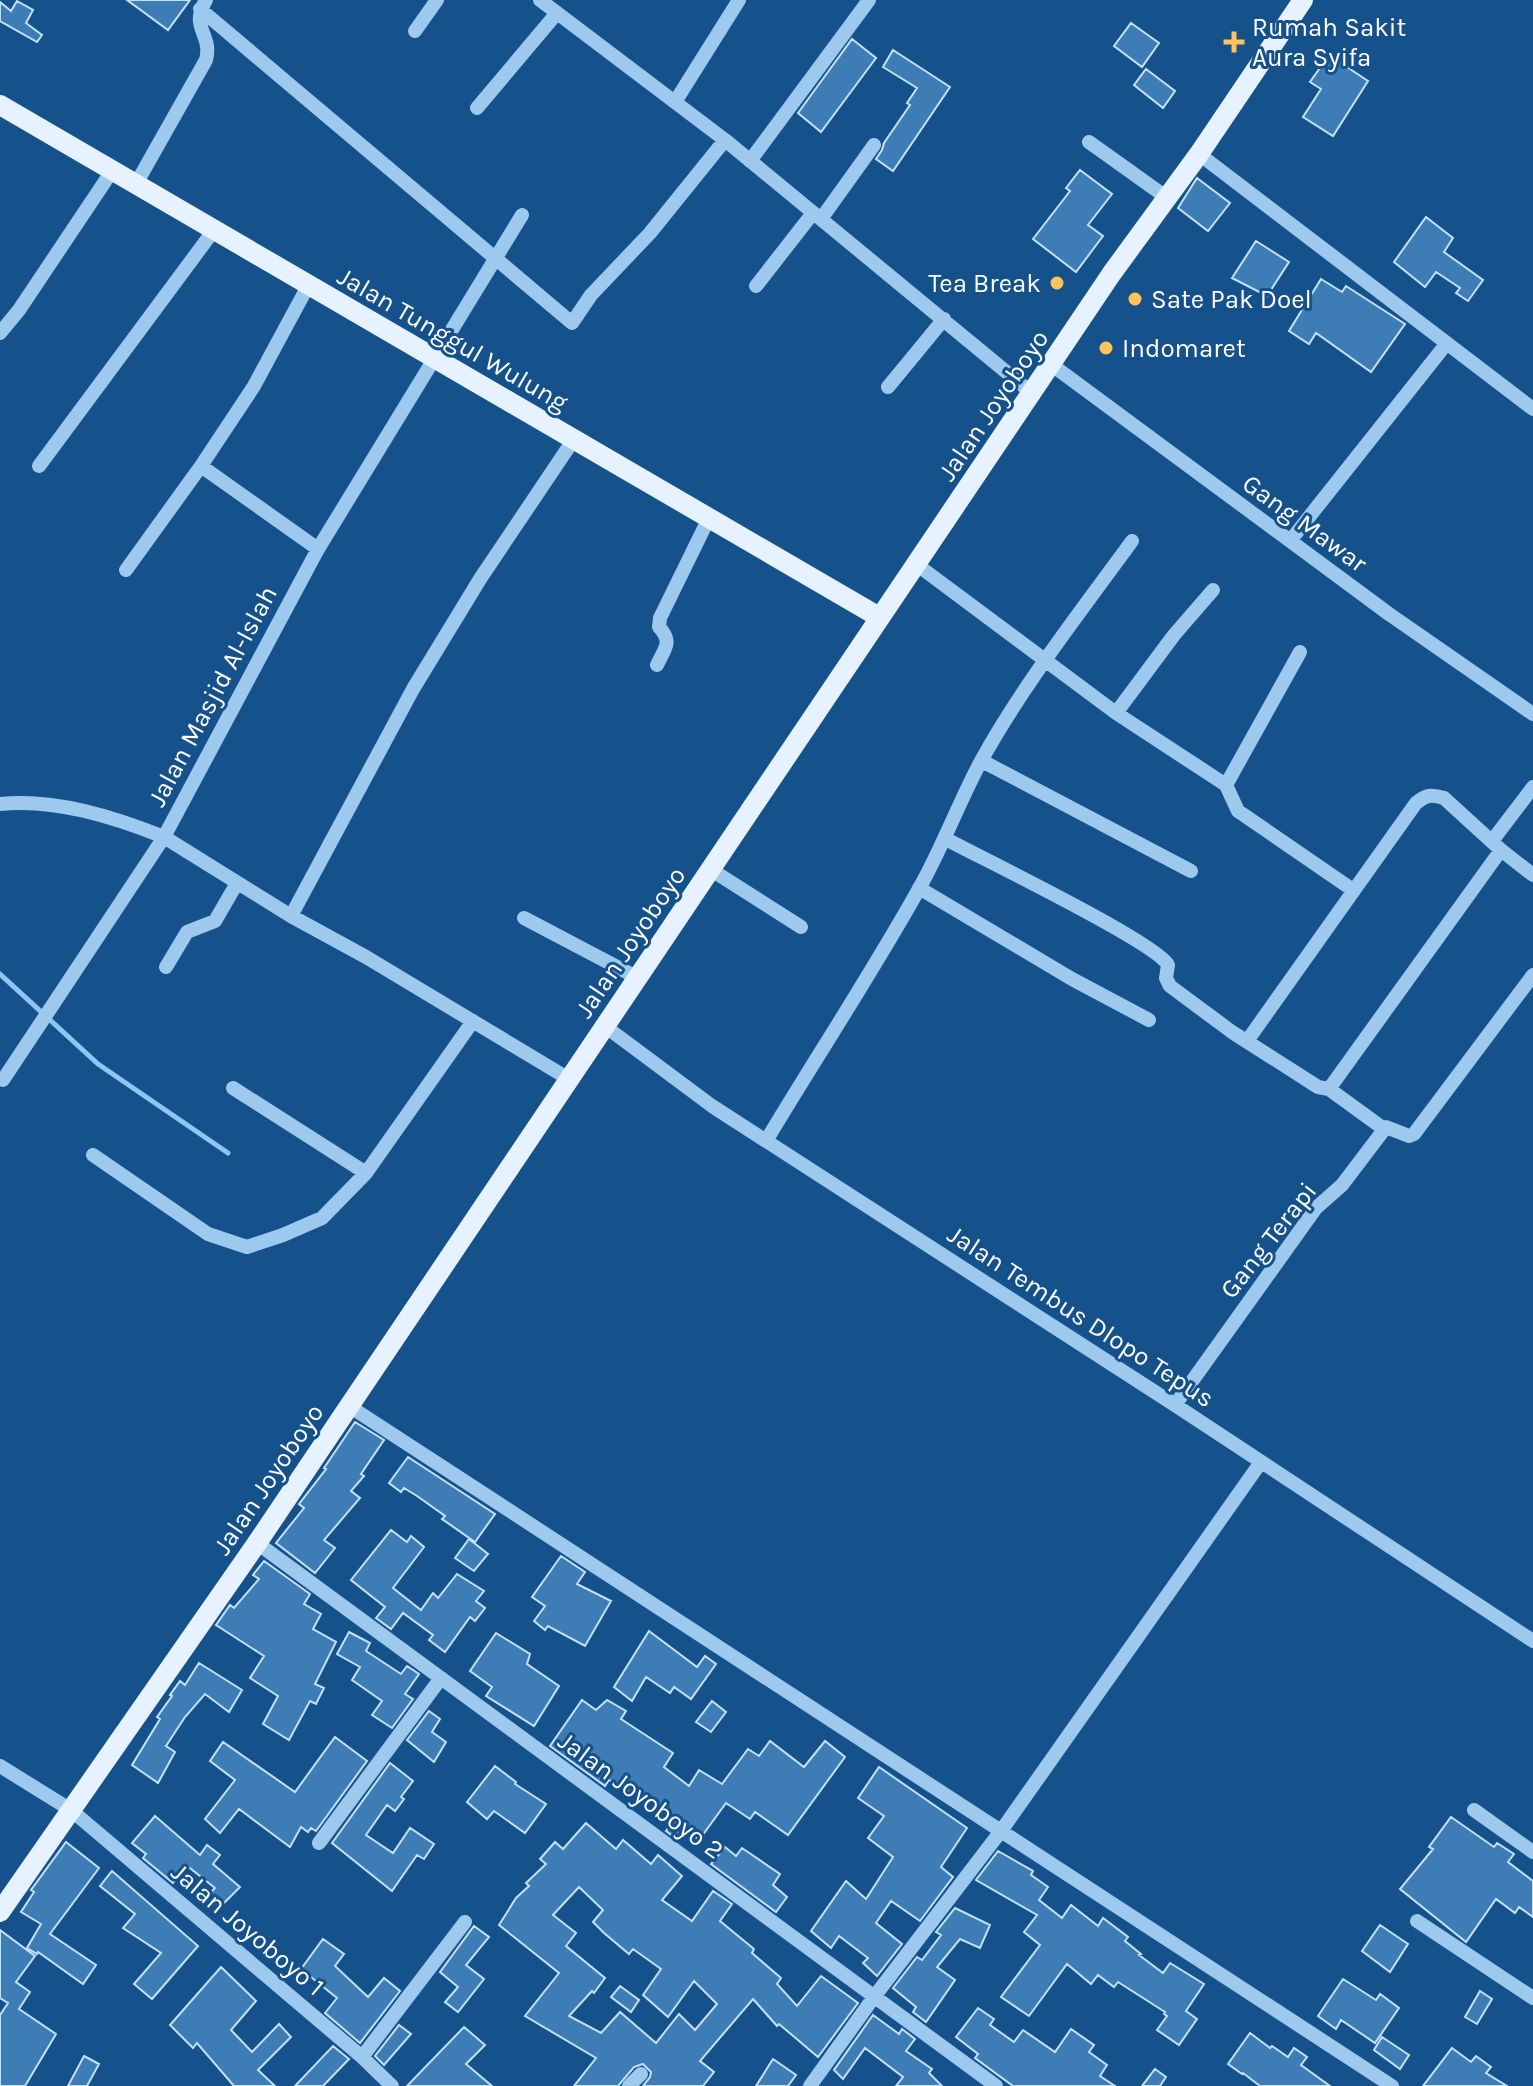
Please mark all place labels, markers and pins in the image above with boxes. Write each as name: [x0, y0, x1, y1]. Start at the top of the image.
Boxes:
place label: Rumah Sakit Aura Syifa: [1252, 12, 1407, 73]
marker: Rumah Sakit Aura Syifa: [1223, 31, 1245, 53]
place label: Tea Break: [928, 268, 1041, 299]
marker: Tea Break: [1048, 274, 1066, 292]
place label: Sate Pak Doel: [1151, 284, 1312, 315]
marker: Sate Pak Doel: [1126, 290, 1144, 308]
place label: Indomaret: [1122, 333, 1246, 364]
marker: Indomaret: [1097, 339, 1115, 357]

